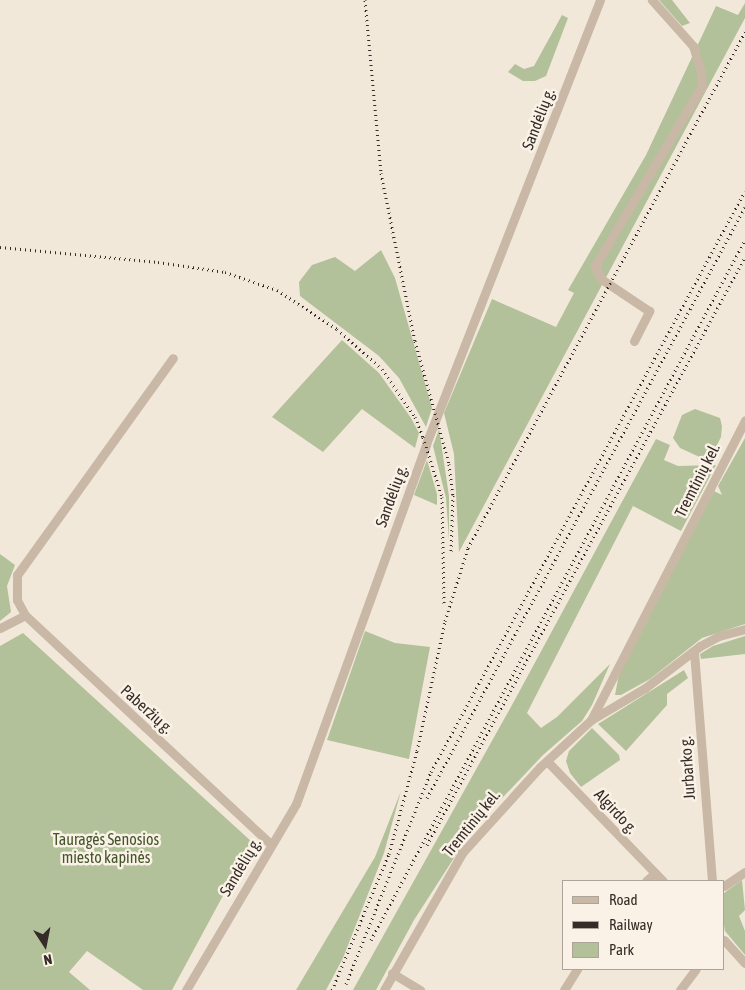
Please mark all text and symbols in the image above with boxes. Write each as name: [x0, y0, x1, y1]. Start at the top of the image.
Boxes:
street label: Sandėlių g.: [518, 86, 558, 152]
street label: Tremtinių kel.: [670, 440, 724, 520]
street label: Sandėlių g.: [371, 462, 411, 530]
street label: Paberžių g.: [117, 681, 177, 737]
street label: Jurbarko g.: [675, 736, 699, 800]
street label: Algirdo g.: [591, 785, 641, 837]
street label: Tremtinių kel.: [438, 786, 504, 860]
park label: Tauragės Senosios miesto kapinės: [53, 829, 159, 867]
street label: Sandėlių g.: [215, 834, 265, 900]
legend: [562, 880, 725, 970]
text: Road: [609, 891, 638, 908]
text: Railway: [609, 916, 653, 933]
north arrow: [20, 920, 70, 970]
text: Park: [609, 941, 634, 958]
text: N: [42, 951, 53, 968]

